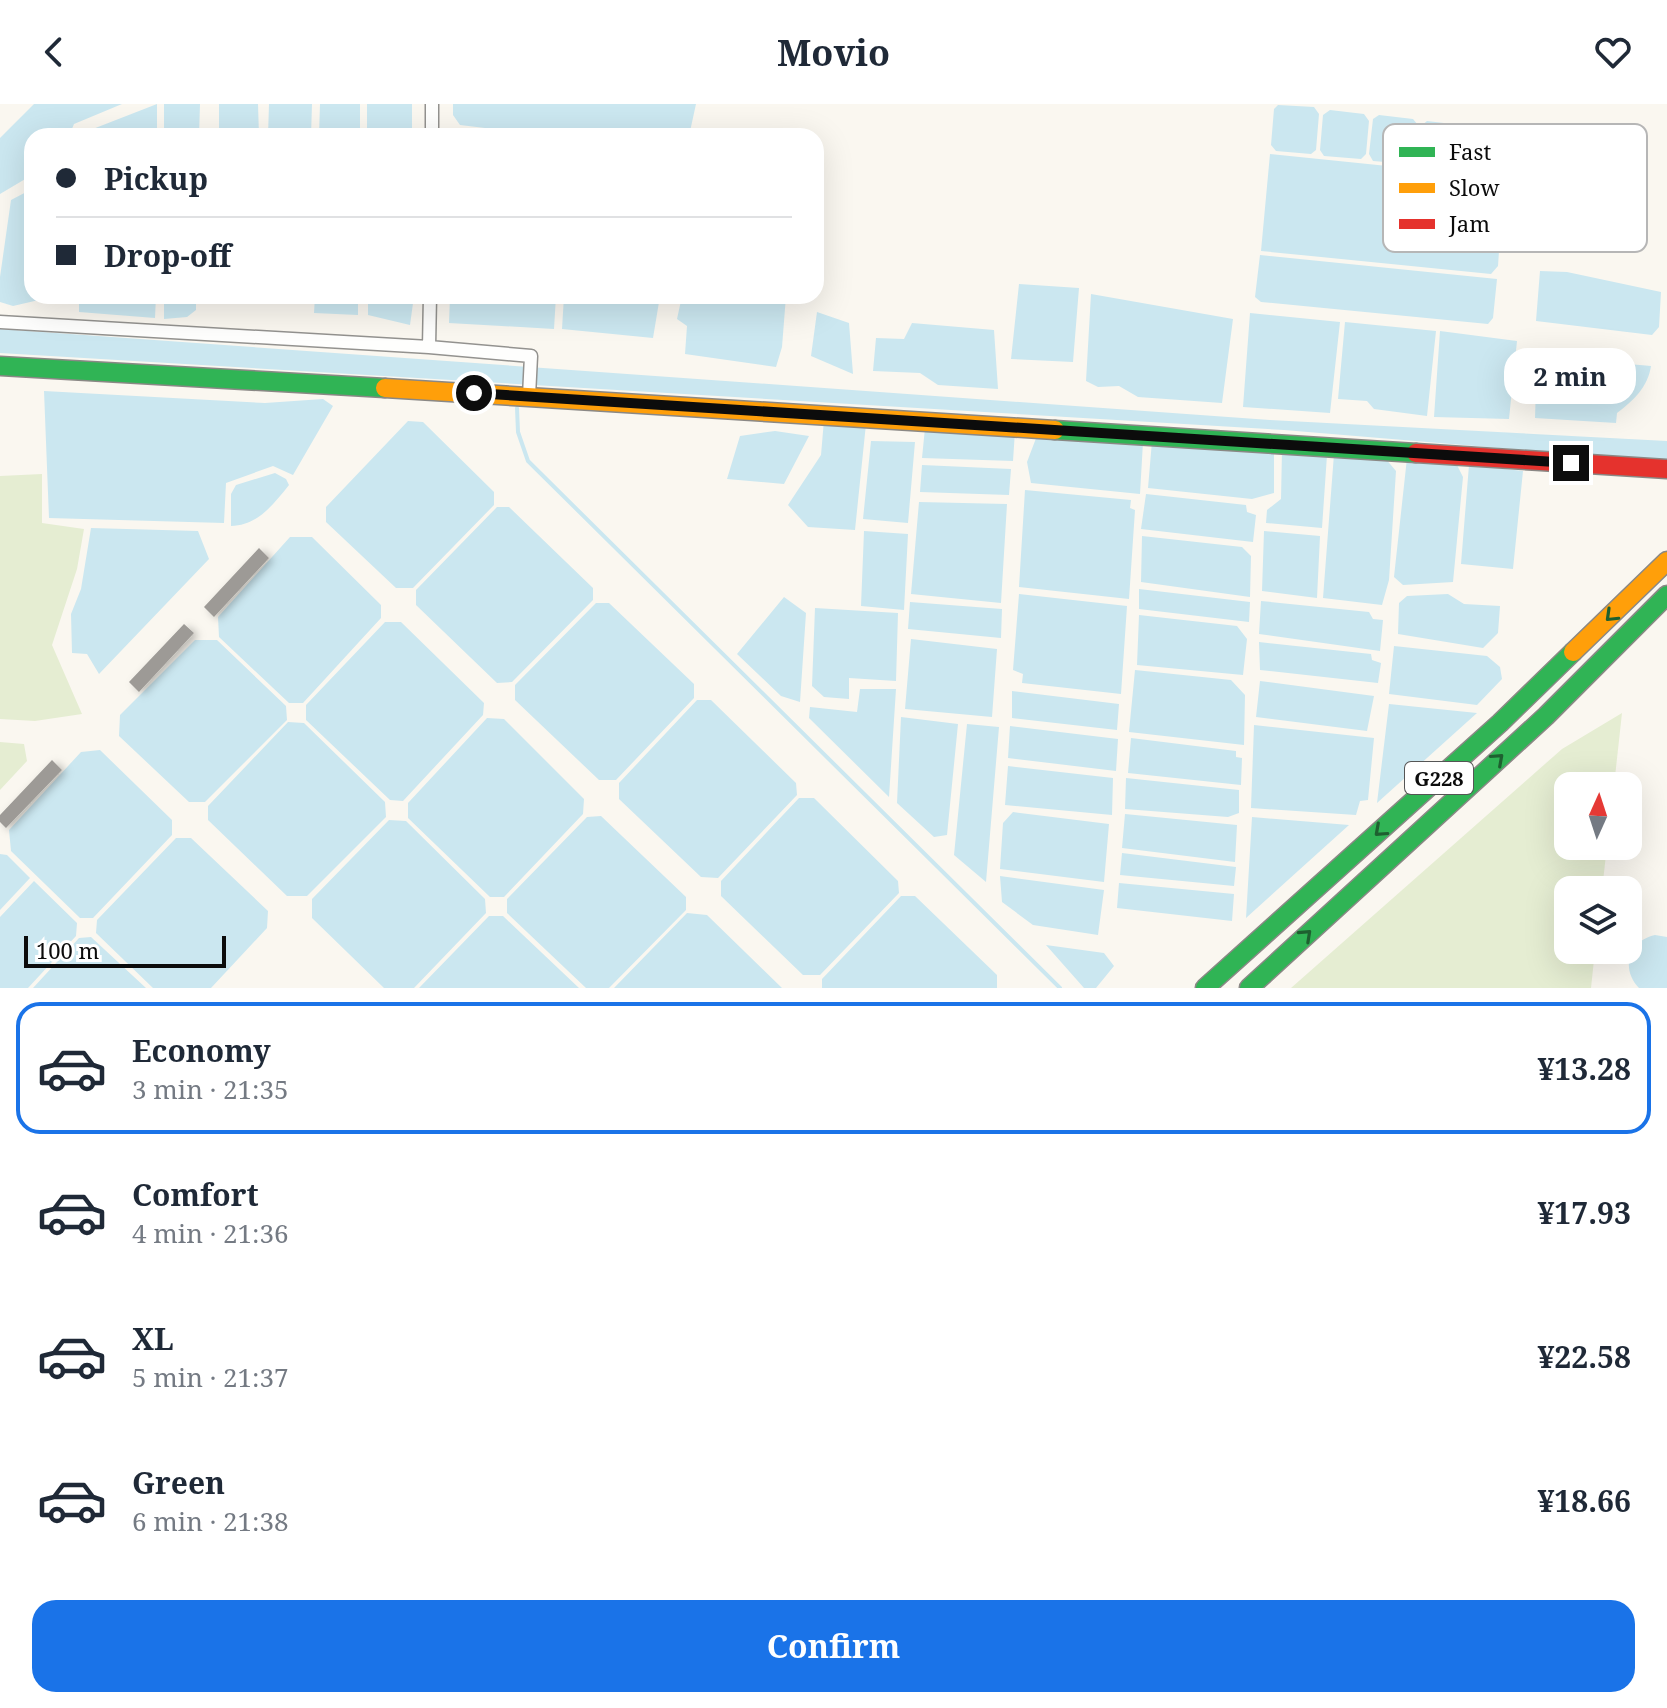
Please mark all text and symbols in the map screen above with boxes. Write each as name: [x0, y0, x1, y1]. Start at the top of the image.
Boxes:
text: Movio: [777, 28, 890, 77]
icon: back: [32, 30, 76, 74]
icon: heart: [1591, 30, 1635, 74]
legend: [1383, 124, 1647, 252]
text: Fast: [1449, 136, 1491, 166]
text: Pickup: [104, 158, 208, 199]
text: Slow: [1449, 172, 1499, 202]
text: Jam: [1448, 208, 1490, 238]
text: Drop-off: [104, 235, 231, 276]
callout: 2 min: [1505, 347, 1637, 403]
text: 2 min: [1533, 358, 1607, 394]
route start: [456, 375, 492, 411]
route end: [1553, 445, 1589, 481]
one-way arrow: [1606, 606, 1620, 621]
one-way arrow: [1488, 754, 1503, 769]
road number: G228: [1405, 762, 1473, 794]
north arrow: [1554, 772, 1642, 860]
map controls: [1554, 772, 1642, 964]
one-way arrow: [1374, 821, 1389, 836]
button: layers: [1554, 876, 1642, 964]
one-way arrow: [1297, 929, 1311, 944]
scale bar: [24, 932, 226, 968]
text: 100 m: [36, 935, 99, 965]
text: Economy: [132, 1030, 271, 1071]
icon: car: [36, 1032, 108, 1104]
text: ¥13.28: [1537, 1048, 1631, 1089]
text: 3 min · 21:35: [132, 1071, 289, 1107]
text: Comfort: [132, 1174, 259, 1215]
icon: car: [36, 1176, 108, 1248]
text: ¥17.93: [1537, 1192, 1631, 1233]
text: 4 min · 21:36: [132, 1215, 289, 1251]
text: XL: [132, 1318, 174, 1359]
icon: car: [36, 1320, 108, 1392]
text: ¥22.58: [1537, 1336, 1631, 1377]
text: 5 min · 21:37: [132, 1359, 289, 1395]
text: Green: [132, 1462, 225, 1503]
icon: car: [36, 1464, 108, 1536]
text: ¥18.66: [1537, 1480, 1631, 1521]
text: 6 min · 21:38: [132, 1503, 289, 1539]
button: Confirm: [32, 1600, 1635, 1692]

